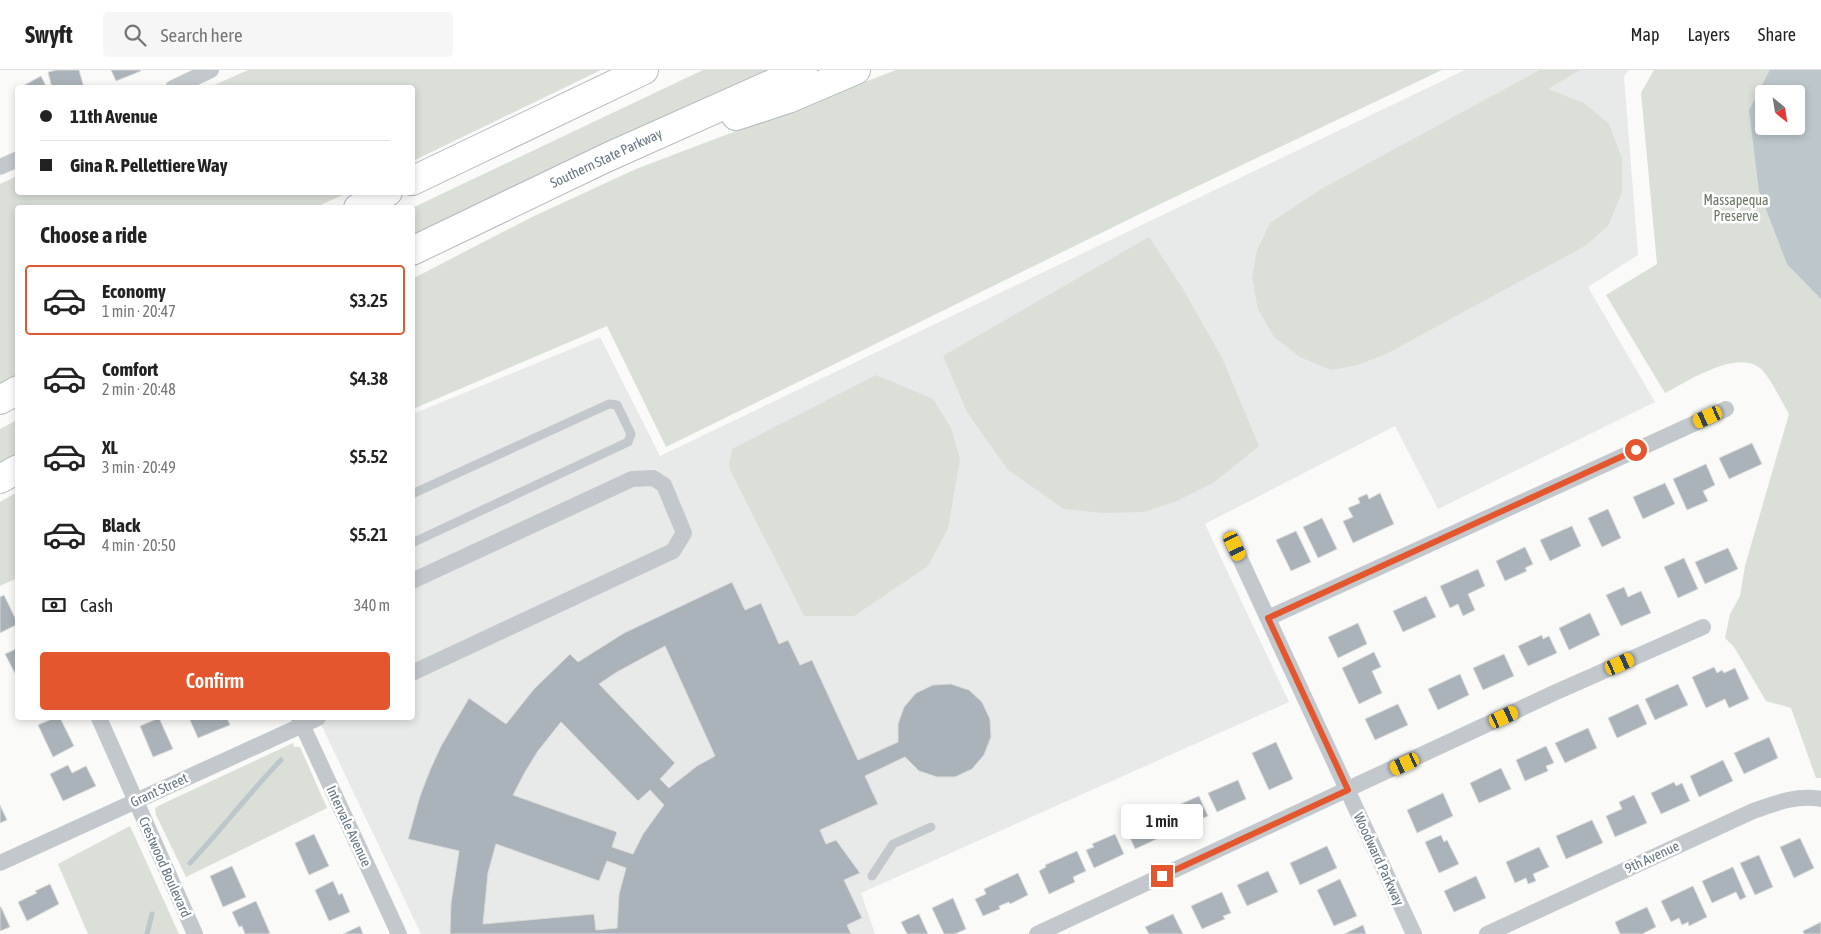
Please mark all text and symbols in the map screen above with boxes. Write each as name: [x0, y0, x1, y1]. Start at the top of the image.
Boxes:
search box: [103, 12, 453, 57]
text: Swyft: [25, 21, 73, 48]
icon: search: [121, 21, 149, 49]
text: Search here: [161, 24, 243, 46]
text: Map: [1630, 24, 1659, 45]
text: Layers: [1687, 24, 1730, 45]
text: Share: [1758, 24, 1796, 45]
north arrow: [1755, 85, 1805, 135]
map controls: [1755, 85, 1805, 135]
text: 11th Avenue: [70, 105, 158, 127]
street label: Southern State Parkway: [547, 125, 665, 191]
text: Gina R. Pellettiere Way: [70, 154, 227, 176]
park label: Massapequa Preserve: [1703, 192, 1769, 224]
text: Choose a ride: [40, 222, 147, 248]
icon: car: [42, 278, 87, 323]
text: Economy: [102, 280, 166, 302]
text: $3.25: [350, 289, 388, 311]
text: 1 min · 20:47: [102, 302, 176, 320]
icon: car: [42, 356, 87, 401]
text: Comfort: [102, 358, 158, 380]
text: $4.38: [350, 367, 388, 389]
text: 2 min · 20:48: [102, 380, 176, 398]
car: [1691, 404, 1724, 430]
icon: car: [42, 434, 87, 479]
text: XL: [102, 436, 118, 458]
route start: [1625, 439, 1647, 461]
text: $5.52: [350, 445, 388, 467]
text: 3 min · 20:49: [102, 458, 176, 476]
icon: car: [42, 512, 87, 557]
text: Black: [102, 514, 140, 536]
text: $5.21: [350, 523, 388, 545]
car: [1221, 529, 1248, 563]
text: 4 min · 20:50: [102, 536, 176, 554]
icon: cash: [40, 591, 68, 619]
text: Cash: [80, 594, 113, 616]
text: 340 m: [354, 596, 390, 614]
car: [1603, 651, 1636, 677]
button: Confirm: [40, 652, 390, 710]
car: [1487, 704, 1520, 730]
car: [1388, 751, 1421, 777]
street label: Grant Street: [128, 770, 190, 810]
street label: Intervale Avenue: [323, 783, 375, 869]
callout: 1 min: [1121, 804, 1203, 838]
street label: Woodward Parkway: [1350, 810, 1408, 908]
text: 1 min: [1146, 812, 1178, 830]
street label: Crestwood Boulevard: [136, 814, 194, 920]
street label: 9th Avenue: [1622, 837, 1682, 877]
route end: [1151, 865, 1173, 887]

